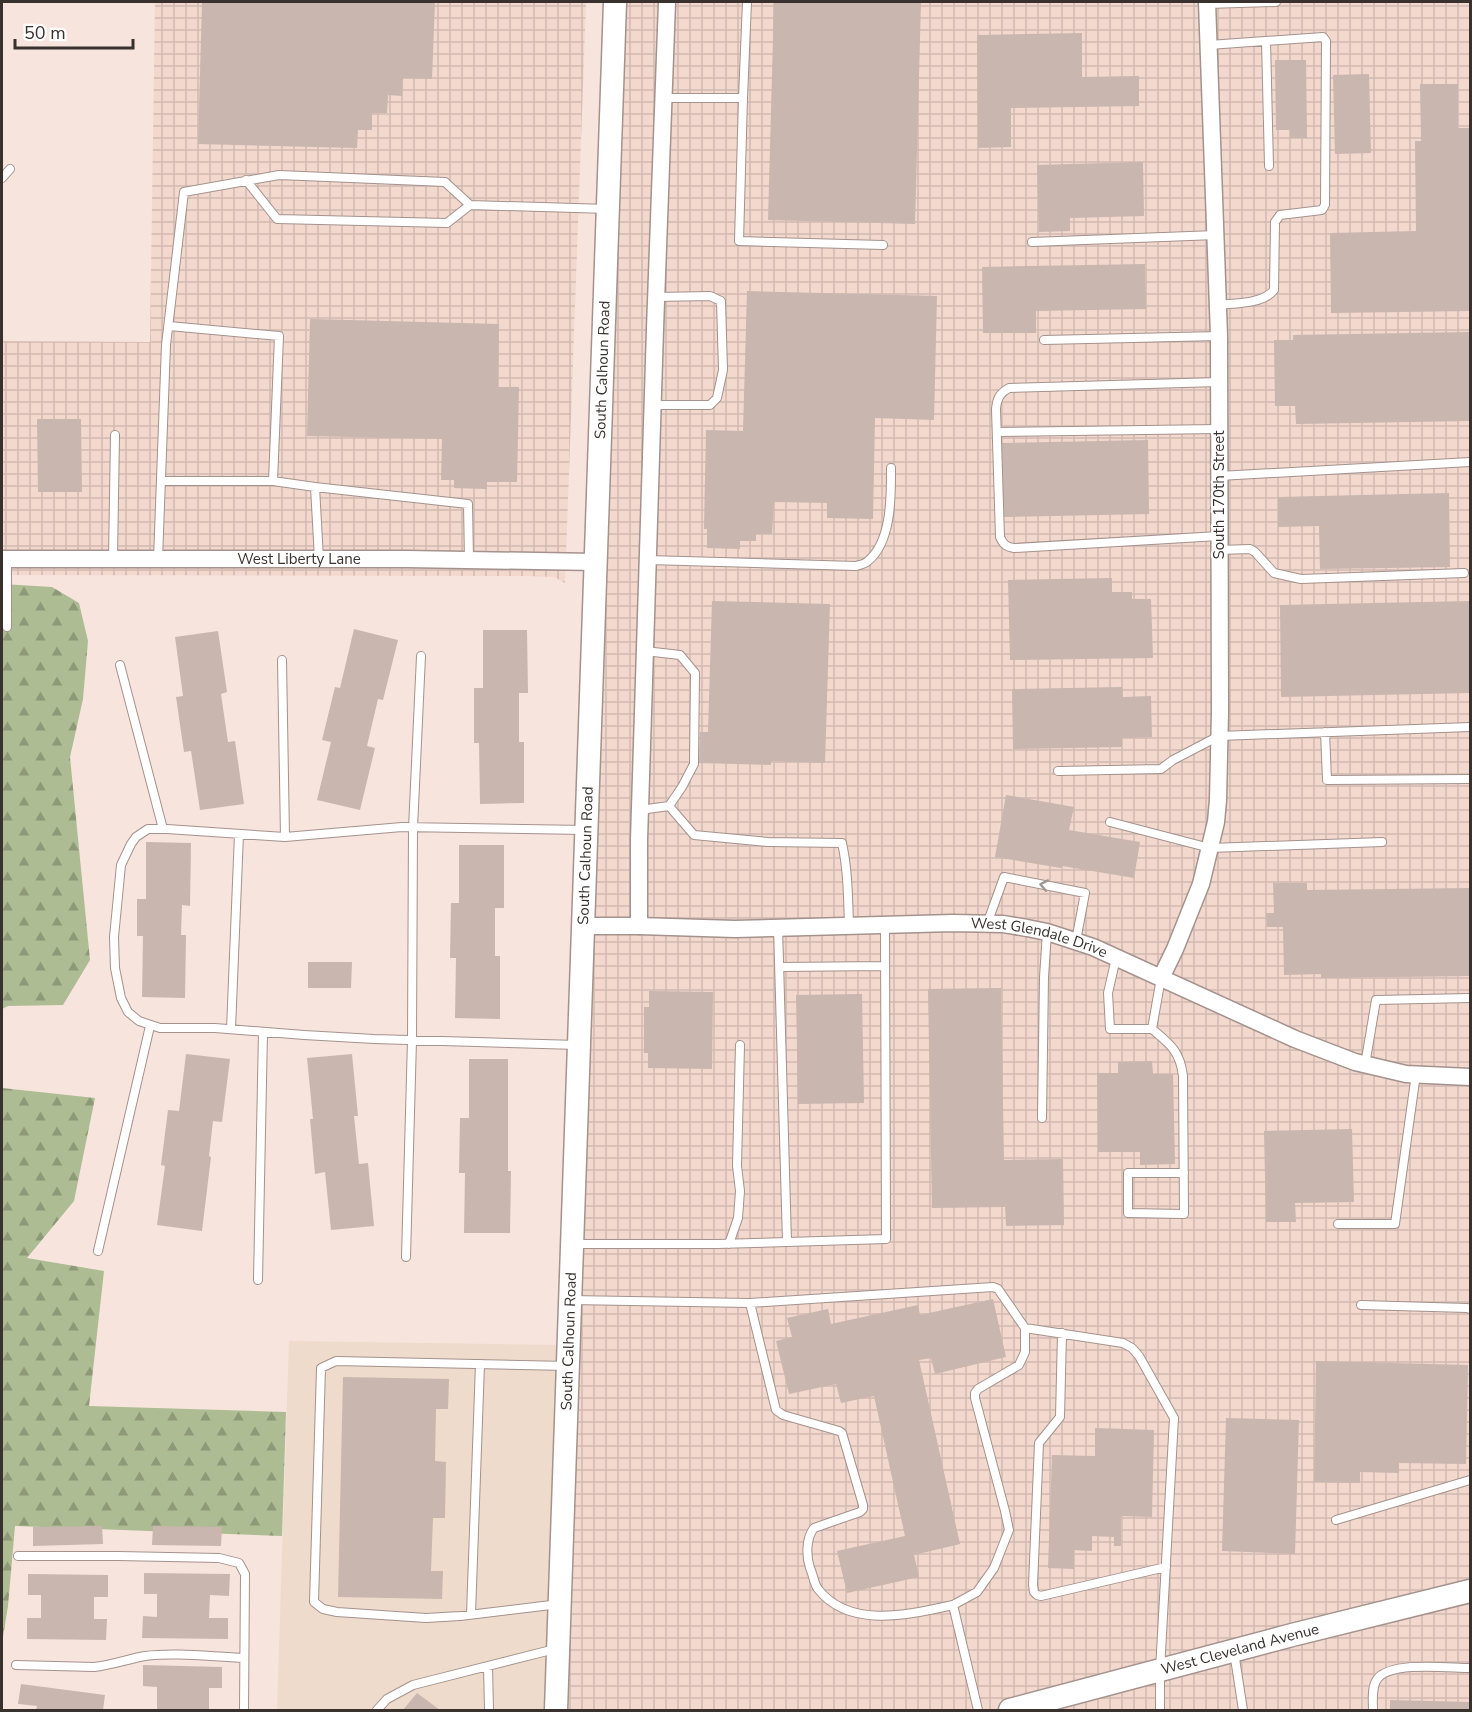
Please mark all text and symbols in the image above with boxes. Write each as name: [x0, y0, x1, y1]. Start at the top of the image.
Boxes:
scale bar: [15, 12, 134, 50]
text: 50 m: [24, 21, 66, 45]
street label: South Calhoun Road: [590, 300, 615, 439]
street label: South 170th Street: [1209, 430, 1229, 560]
street label: West Liberty Lane: [237, 549, 361, 569]
street label: South Calhoun Road: [573, 786, 598, 925]
one-way arrow: [1040, 879, 1050, 892]
street label: West Glendale Drive: [971, 913, 1111, 962]
street label: South Calhoun Road: [556, 1272, 581, 1411]
street label: West Cleveland Avenue: [1159, 1619, 1321, 1679]

